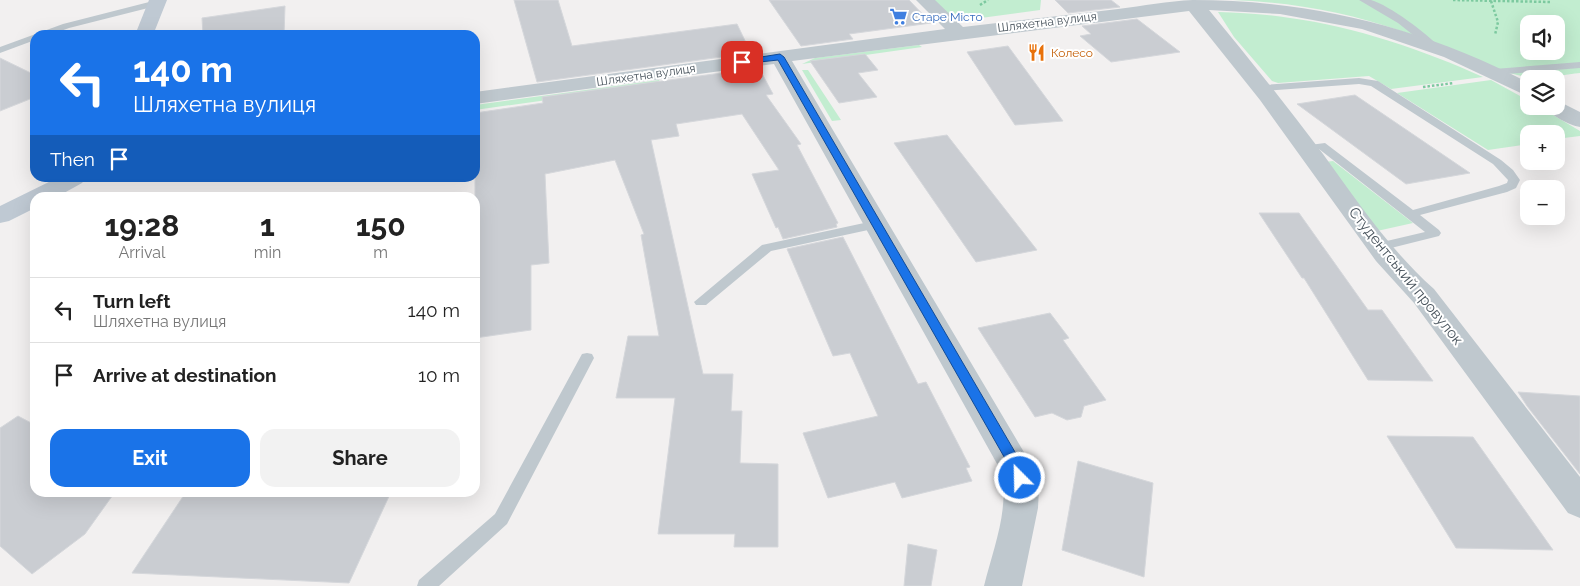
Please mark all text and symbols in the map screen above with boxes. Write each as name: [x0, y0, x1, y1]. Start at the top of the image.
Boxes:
supermarket icon: Старе Місто: [888, 7, 908, 27]
street label: Шляхетна вулиця: [997, 9, 1097, 35]
place label: Старе Місто: [912, 10, 983, 24]
map controls: [1520, 15, 1565, 225]
button: sound: [1520, 15, 1565, 60]
pin: [721, 41, 763, 83]
restaurant icon: Колесо: [1027, 43, 1047, 63]
place label: Колесо: [1051, 46, 1093, 60]
icon: arrive: [728, 48, 756, 76]
text: 140 m: [133, 49, 233, 90]
icon: left: [50, 50, 115, 115]
street label: Шляхетна вулиця: [596, 61, 696, 89]
button: layers: [1520, 70, 1565, 115]
text: Шляхетна вулиця: [133, 91, 316, 117]
button: +: [1520, 125, 1565, 170]
icon: arrive: [105, 145, 133, 173]
text: Then: [50, 148, 95, 170]
button: −: [1520, 180, 1565, 225]
street label: Студентський провулок: [1345, 203, 1467, 349]
text: 19:28: [104, 208, 179, 243]
text: 1: [260, 208, 275, 243]
text: 150: [356, 208, 406, 243]
text: Arrival: [118, 243, 165, 262]
text: min: [254, 243, 281, 262]
text: m: [373, 243, 388, 262]
text: Turn left: [93, 290, 170, 312]
icon: left: [50, 296, 78, 324]
text: 140 m: [408, 299, 460, 321]
text: Шляхетна вулиця: [93, 312, 226, 331]
icon: arrive: [50, 361, 78, 389]
text: Arrive at destination: [93, 364, 277, 386]
text: 10 m: [418, 364, 460, 386]
button: Exit: [50, 429, 250, 487]
button: Share: [260, 429, 460, 487]
position arrow: [993, 451, 1045, 503]

